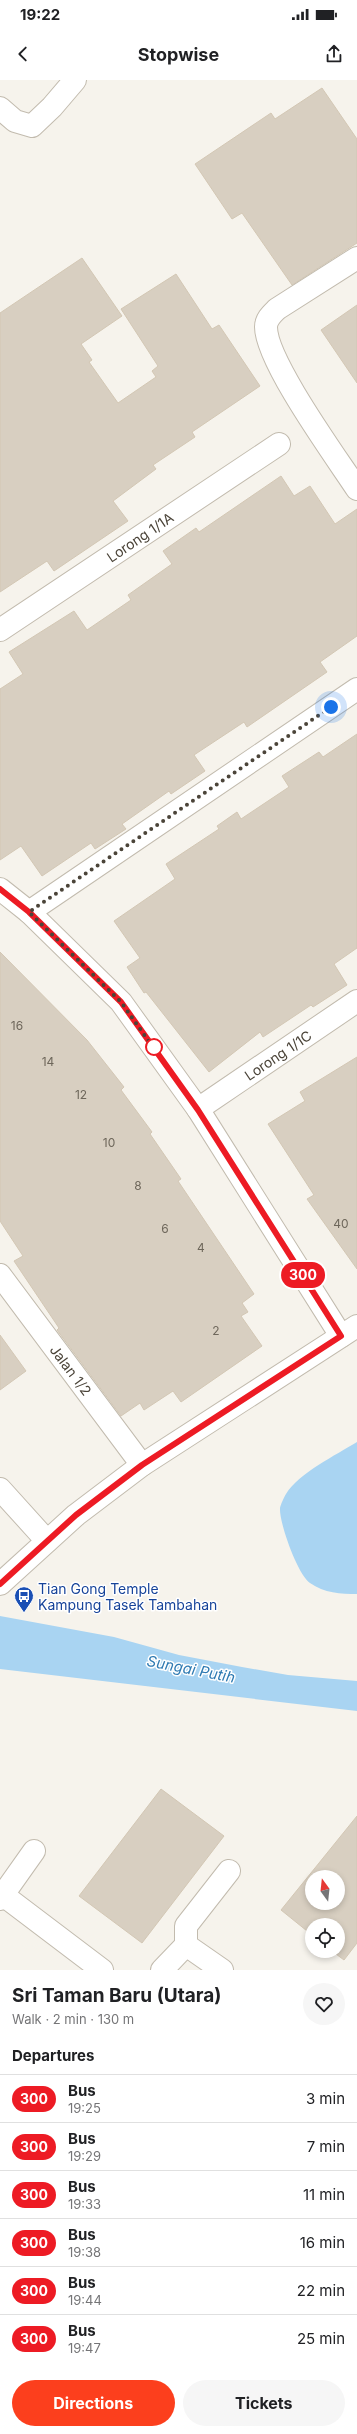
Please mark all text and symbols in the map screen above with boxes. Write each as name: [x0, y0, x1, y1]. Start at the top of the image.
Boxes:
text: 19:22: [20, 5, 60, 24]
icon: back: [12, 43, 34, 65]
icon: share: [323, 43, 345, 65]
text: Stopwise: [138, 44, 219, 65]
street label: Lorong 1/1A: [103, 508, 177, 565]
your location: [321, 697, 341, 717]
house number: 16: [11, 1018, 23, 1033]
street label: Lorong 1/1C: [241, 1026, 315, 1084]
unlabelled marker: [145, 1038, 163, 1056]
house number: 14: [42, 1054, 55, 1069]
house number: 12: [75, 1087, 87, 1102]
house number: 10: [103, 1135, 115, 1150]
house number: 8: [134, 1178, 142, 1193]
house number: 40: [333, 1216, 349, 1231]
house number: 6: [161, 1221, 169, 1236]
house number: 4: [197, 1240, 205, 1255]
line badge: 300: [280, 1262, 326, 1288]
text: 300: [289, 1266, 317, 1283]
house number: 2: [212, 1323, 220, 1338]
street label: Jalan 1/2: [47, 1341, 95, 1399]
place label: Tian Gong Temple Kampung Tasek Tambahan: [38, 1580, 217, 1613]
bus stop icon: Tian Gong Temple Kampung Tasek Tambahan: [13, 1585, 35, 1613]
water label: Sungai Putih: [145, 1651, 237, 1687]
north arrow: [305, 1870, 345, 1910]
map controls: [305, 1870, 345, 1958]
button: locate: [305, 1918, 345, 1958]
button: heart: [303, 1983, 345, 2025]
text: Sri Taman Baru (Utara): [12, 1984, 221, 2007]
text: Walk · 2 min · 130 m: [12, 2011, 134, 2027]
text: Departures: [12, 2046, 94, 2065]
text: Bus: [68, 2081, 96, 2100]
text: 3 min: [306, 2089, 345, 2108]
text: 300: [20, 2090, 48, 2107]
text: 19:25: [68, 2100, 101, 2116]
text: Bus: [68, 2129, 96, 2148]
text: 7 min: [307, 2137, 345, 2156]
text: 300: [20, 2138, 48, 2155]
text: 19:29: [68, 2148, 101, 2164]
text: Bus: [68, 2177, 96, 2196]
text: 11 min: [303, 2185, 345, 2204]
text: 300: [20, 2186, 48, 2203]
text: 19:33: [68, 2196, 101, 2212]
text: Bus: [68, 2225, 96, 2244]
text: 16 min: [300, 2233, 345, 2252]
text: 300: [20, 2234, 48, 2251]
text: 19:38: [68, 2244, 101, 2260]
text: Bus: [68, 2273, 96, 2292]
text: 22 min: [297, 2281, 345, 2300]
text: 300: [20, 2282, 48, 2299]
text: 19:44: [68, 2292, 102, 2308]
text: Bus: [68, 2321, 96, 2340]
text: 25 min: [297, 2329, 345, 2348]
text: 300: [20, 2330, 48, 2347]
text: 19:47: [68, 2340, 101, 2356]
button: Directions: [12, 2380, 175, 2426]
button: Tickets: [183, 2380, 345, 2426]

